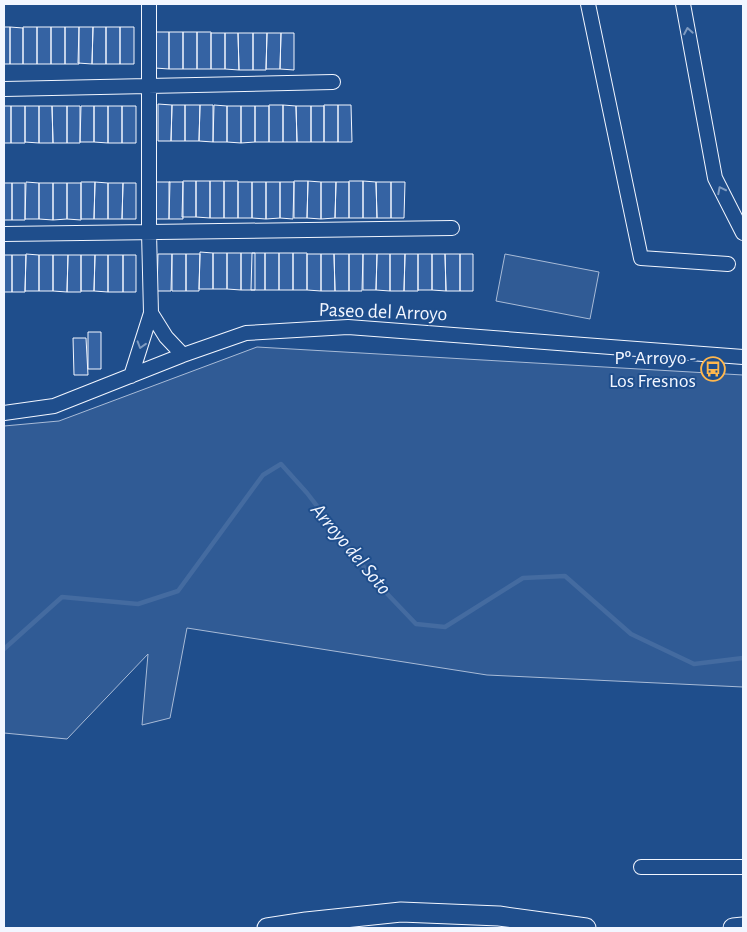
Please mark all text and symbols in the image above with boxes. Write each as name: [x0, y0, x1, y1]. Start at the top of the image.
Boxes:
one-way arrow: [683, 27, 693, 36]
one-way arrow: [717, 186, 727, 195]
street label: Paseo del Arroyo: [318, 300, 448, 324]
one-way arrow: [137, 340, 147, 348]
place label: Pº Arroyo - Los Fresnos: [609, 348, 696, 391]
bus stop icon: Pº Arroyo - Los Fresnos: [700, 356, 726, 382]
water label: Arroyo del Soto: [306, 499, 395, 599]

